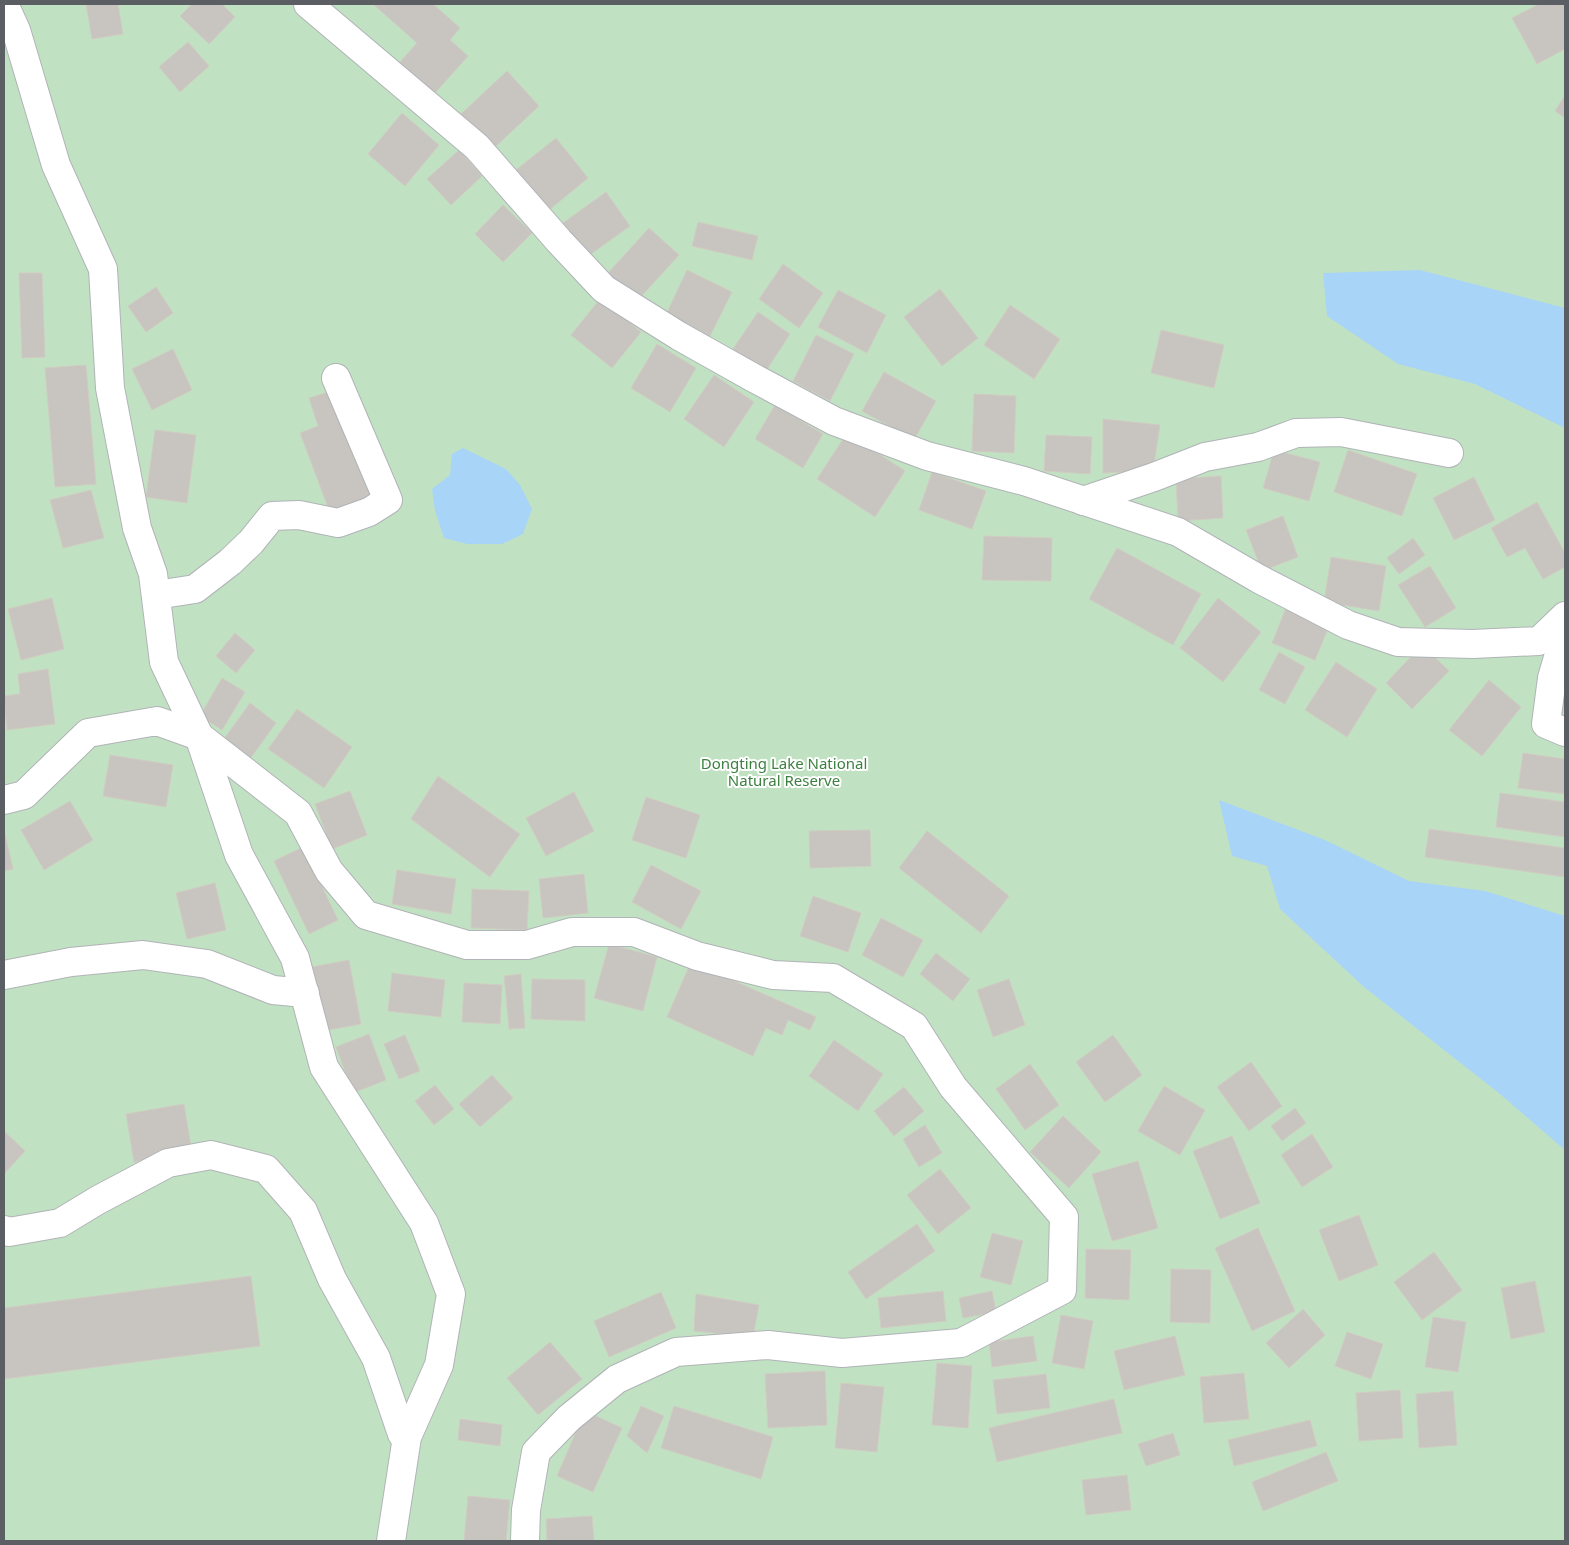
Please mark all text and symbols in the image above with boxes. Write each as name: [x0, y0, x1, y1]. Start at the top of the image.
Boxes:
park label: Dongting Lake National Natural Reserve: [701, 753, 867, 790]

